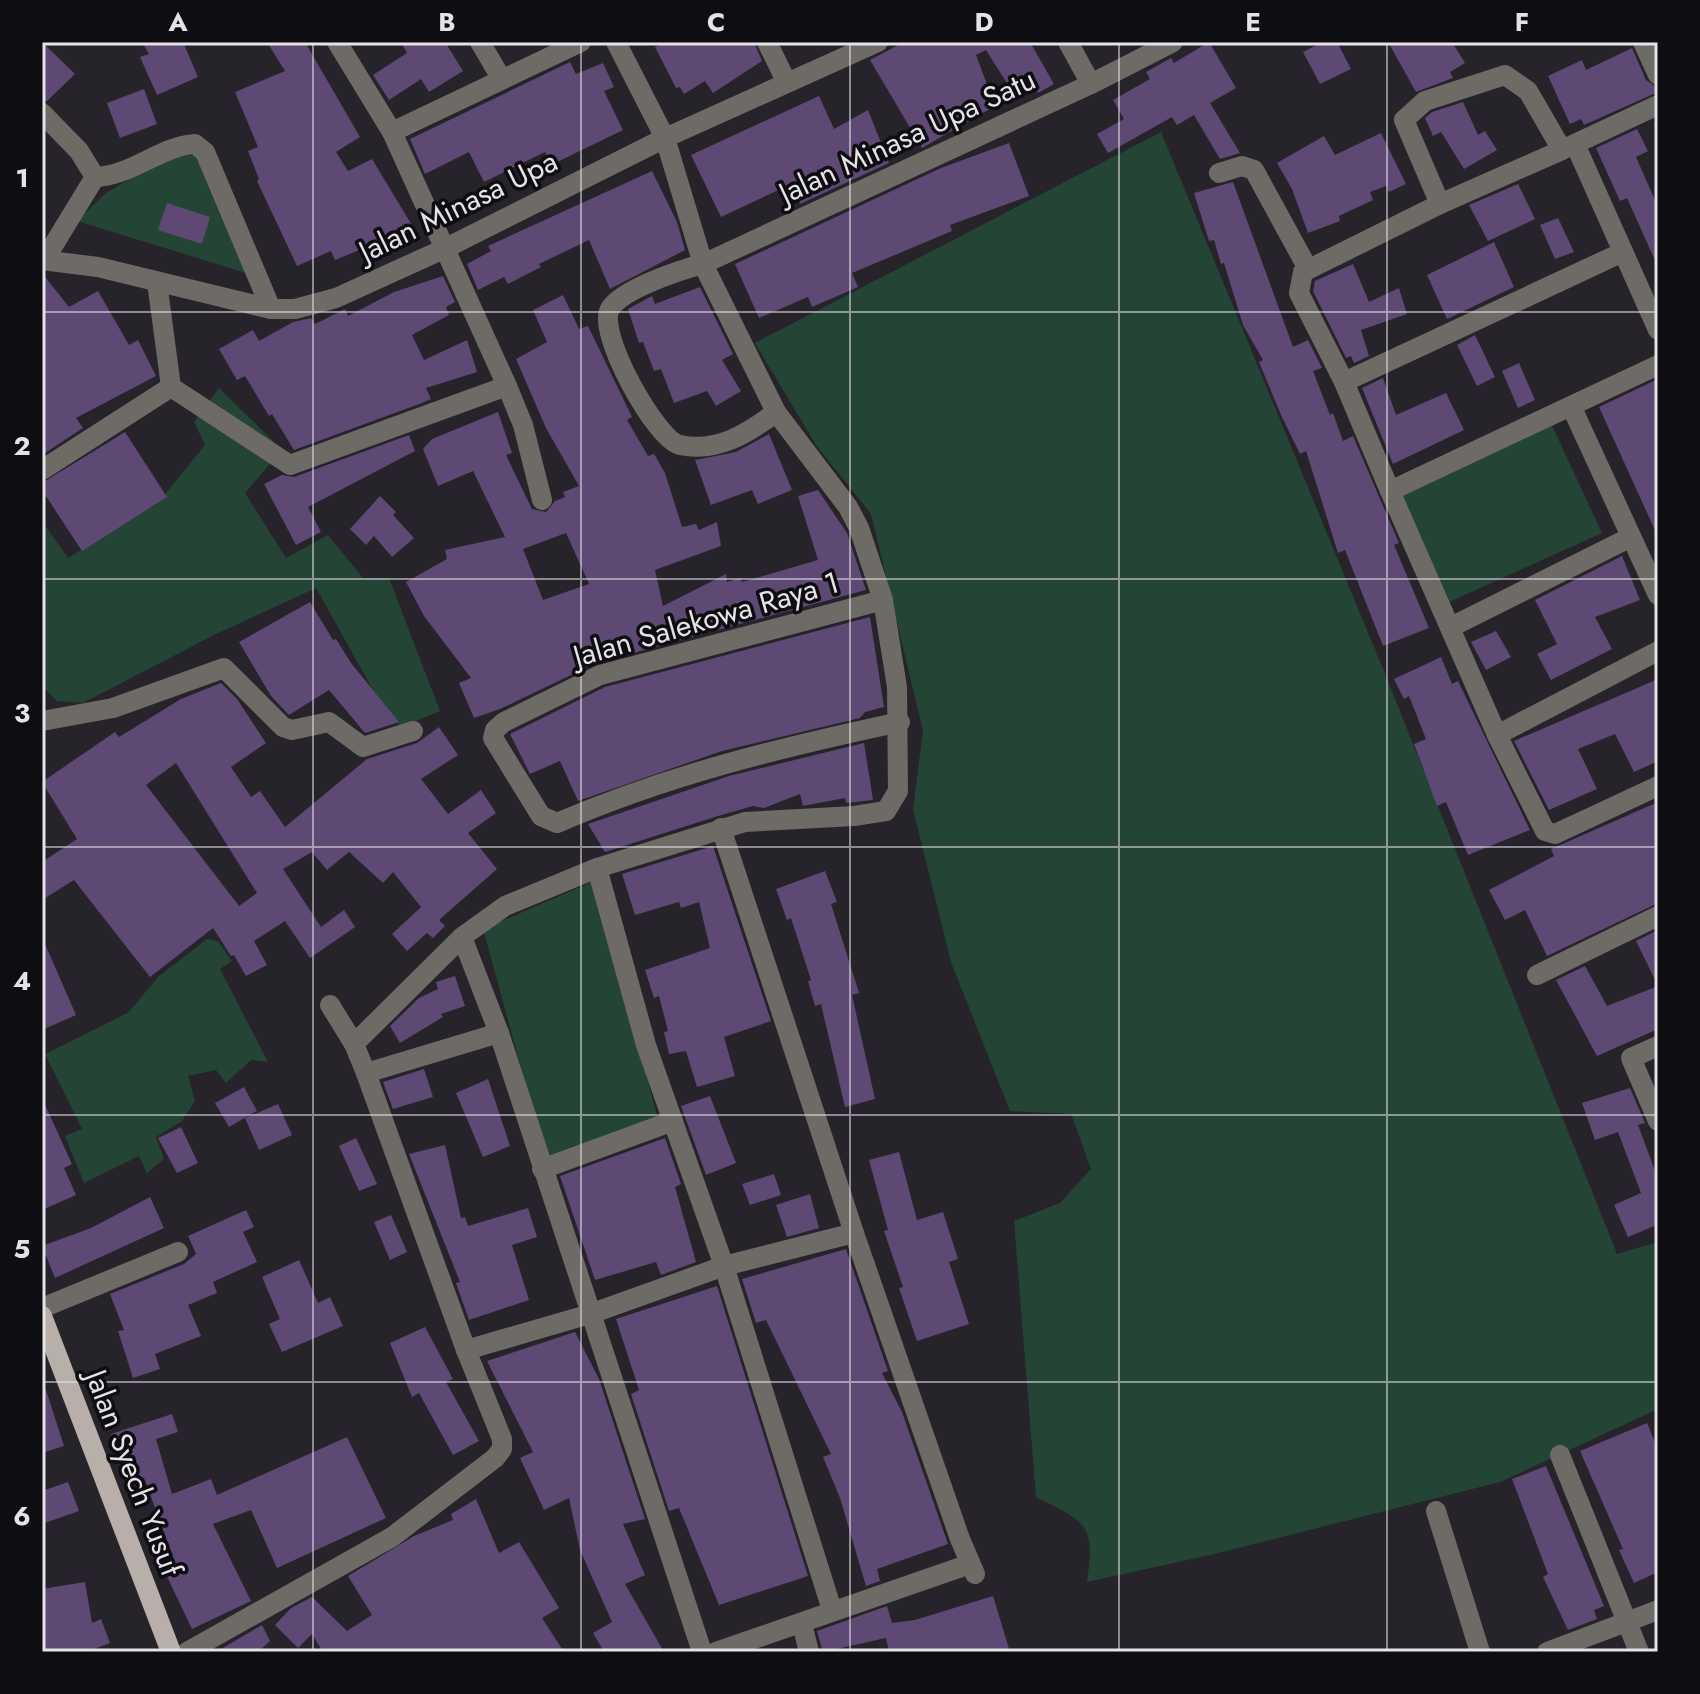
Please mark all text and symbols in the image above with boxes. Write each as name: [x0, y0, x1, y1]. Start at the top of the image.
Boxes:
text: A: [167, 3, 188, 41]
text: B: [438, 3, 456, 41]
text: C: [707, 3, 725, 41]
text: D: [974, 3, 994, 41]
text: E: [1245, 3, 1261, 41]
text: F: [1515, 3, 1529, 41]
street label: Jalan Minasa Upa Satu: [768, 58, 1042, 216]
street label: Jalan Minasa Upa: [348, 139, 564, 274]
text: 1: [15, 159, 29, 197]
text: 2: [13, 427, 31, 465]
street label: Jalan Salekowa Raya 1: [564, 560, 844, 679]
text: 3: [14, 694, 30, 732]
text: 4: [13, 962, 31, 1000]
text: 5: [14, 1230, 30, 1268]
street label: Jalan Syech Yusuf: [73, 1360, 194, 1584]
text: 6: [13, 1497, 31, 1535]

